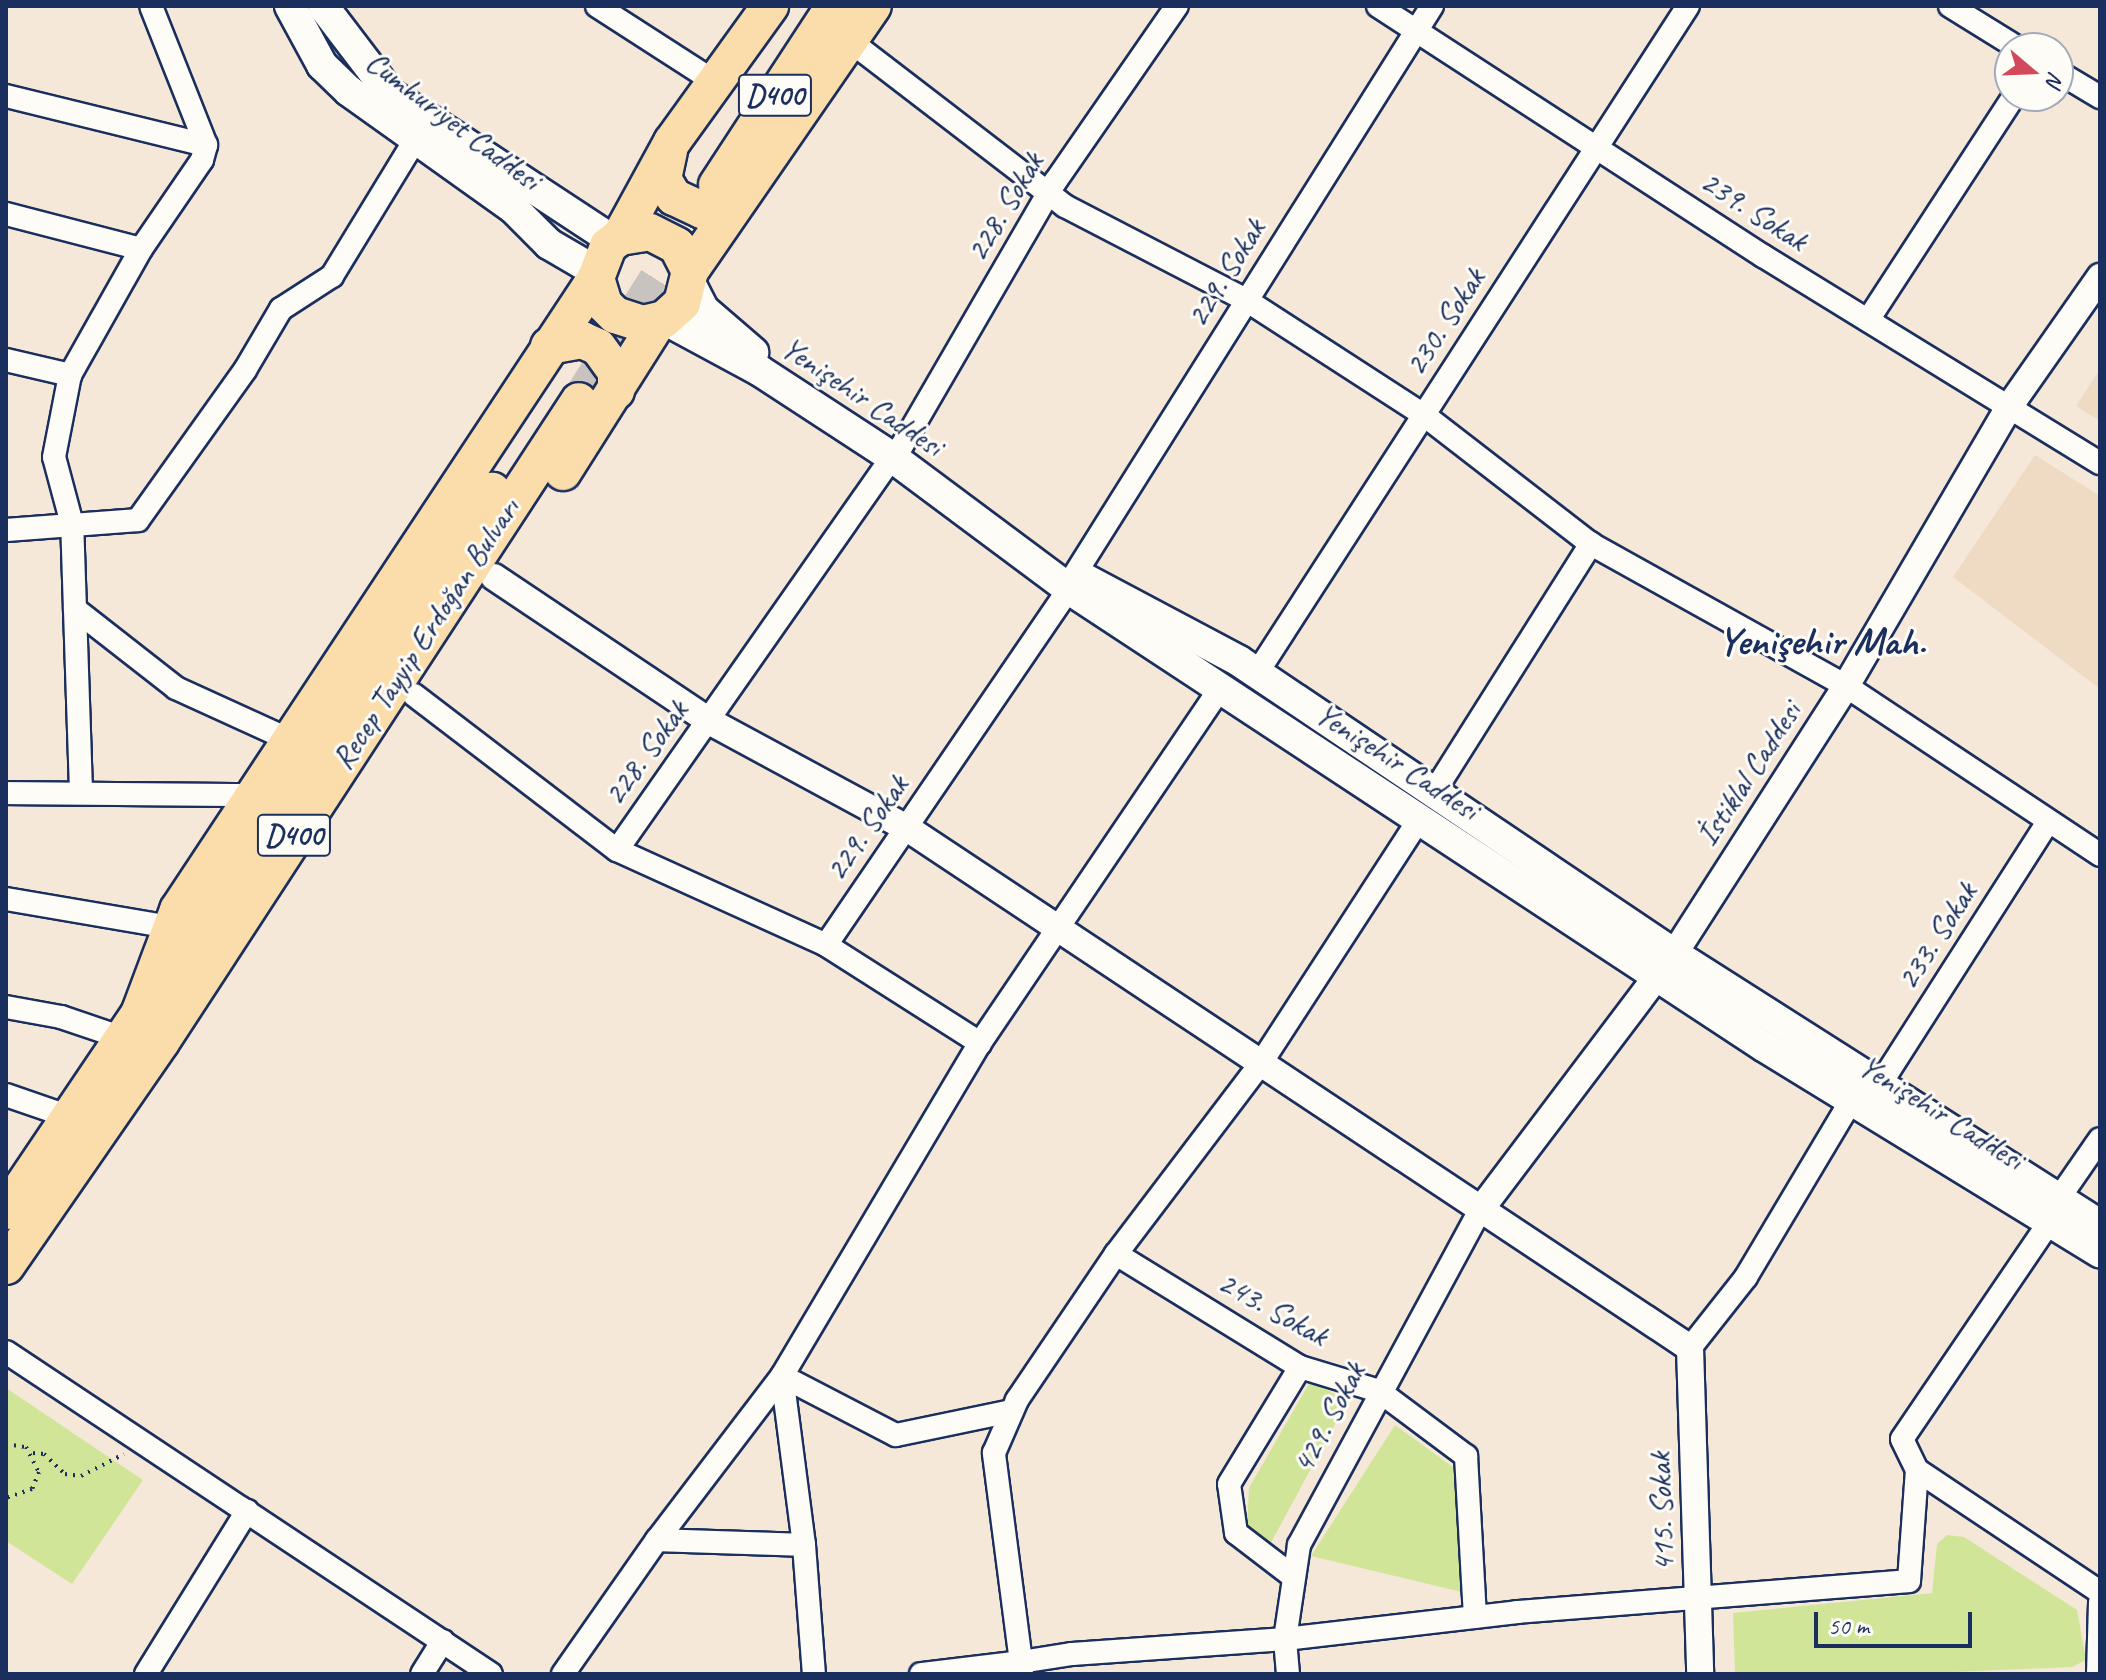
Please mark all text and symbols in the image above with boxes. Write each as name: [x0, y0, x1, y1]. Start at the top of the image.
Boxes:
north arrow: [1994, 32, 2074, 112]
street label: Cumhuriyet Caddesi: [358, 42, 548, 200]
text: N: [2039, 68, 2070, 90]
road number: D400: [737, 69, 813, 121]
street label: 228. Sokak: [958, 146, 1052, 268]
street label: 239. Sokak: [1693, 162, 1815, 260]
street label: 229. Sokak: [1178, 212, 1274, 334]
street label: 230. Sokak: [1396, 261, 1494, 383]
street label: Yenişehir Caddesi: [773, 329, 951, 465]
street label: Recep Tayyip Erdoğan Bulvarı: [324, 491, 528, 777]
district label: Yenişehir Mah.: [1718, 617, 1926, 665]
street label: 228. Sokak: [595, 693, 697, 813]
street label: İstiklal Caddesi: [1688, 694, 1810, 854]
street label: Yenişehir Caddesi: [1308, 695, 1486, 829]
street label: 229. Sokak: [817, 768, 917, 888]
road number: D400: [256, 809, 332, 861]
street label: 233. Sokak: [1888, 875, 1986, 997]
street label: Yenişehir Caddesi: [1851, 1047, 2031, 1179]
street label: 243. Sokak: [1211, 1263, 1335, 1355]
street label: 429. Sokak: [1284, 1356, 1374, 1480]
street label: 415. Sokak: [1641, 1451, 1683, 1573]
scale bar: [1818, 1596, 1976, 1646]
text: 50 m: [1828, 1611, 1869, 1641]

